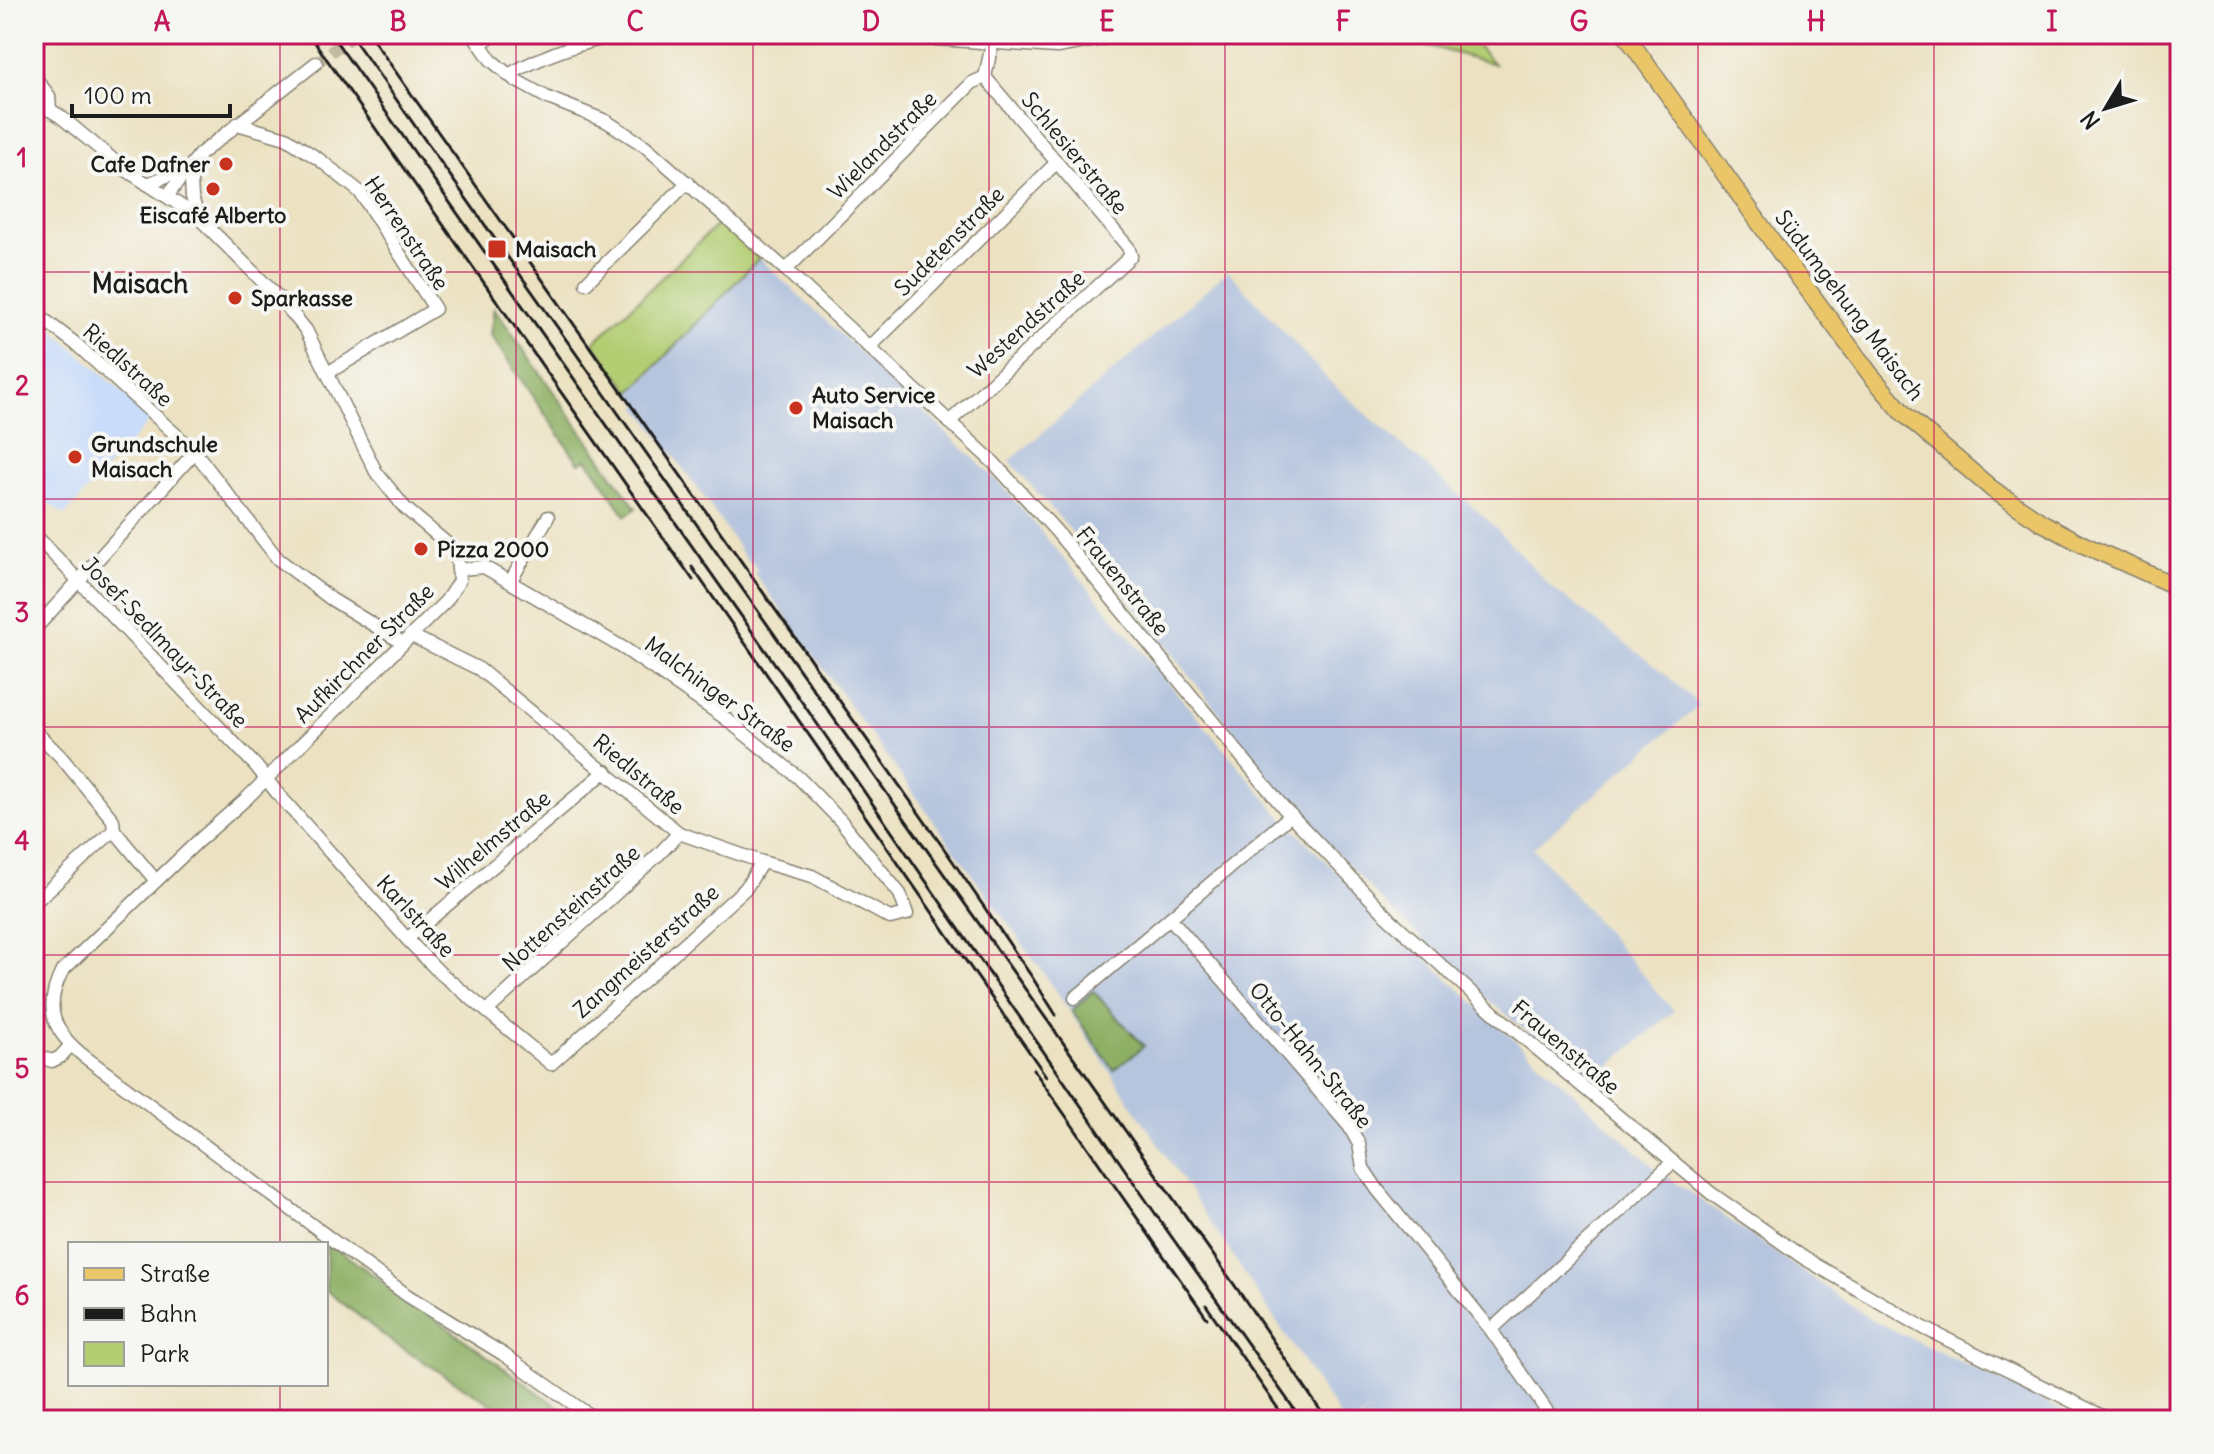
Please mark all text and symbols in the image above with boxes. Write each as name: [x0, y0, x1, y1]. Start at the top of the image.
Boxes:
text: A: [154, 5, 171, 38]
text: B: [389, 5, 407, 38]
text: C: [626, 5, 644, 38]
text: D: [862, 5, 880, 38]
text: E: [1099, 5, 1115, 38]
text: F: [1336, 5, 1351, 38]
text: G: [1570, 5, 1589, 38]
text: H: [1807, 5, 1825, 38]
text: I: [2046, 5, 2058, 38]
scale bar: [72, 68, 230, 118]
north arrow: [2066, 68, 2146, 148]
text: 100 m: [84, 80, 152, 110]
street label: Wielandstraße: [822, 85, 942, 205]
street label: Schlesierstraße: [1016, 86, 1134, 220]
text: N: [2075, 106, 2106, 135]
text: 1: [17, 141, 27, 174]
place label: Cafe Dafner: [90, 150, 211, 178]
marker: Cafe Dafner: [217, 155, 235, 173]
street label: Herrenstraße: [359, 170, 455, 296]
marker: Eiscafé Alberto: [204, 180, 222, 198]
street label: Sudetenstraße: [888, 180, 1010, 302]
place label: Eiscafé Alberto: [139, 201, 287, 229]
street label: Südumgehung Maisach: [1769, 204, 1931, 406]
place label: Maisach: [515, 235, 597, 263]
marker: Maisach: [486, 238, 508, 260]
street label: Westendstraße: [962, 264, 1090, 384]
district label: Maisach: [92, 267, 188, 300]
place label: Sparkasse: [251, 284, 353, 312]
marker: Sparkasse: [226, 289, 244, 307]
street label: Riedlstraße: [77, 317, 179, 413]
text: 2: [15, 369, 29, 402]
place label: Auto Service Maisach: [812, 381, 935, 434]
marker: Auto Service Maisach: [787, 399, 805, 417]
place label: Grundschule Maisach: [91, 430, 218, 483]
marker: Grundschule Maisach: [66, 448, 84, 466]
street label: Frauenstraße: [1070, 521, 1176, 641]
place label: Pizza 2000: [437, 535, 549, 563]
marker: Pizza 2000: [412, 540, 430, 558]
street label: Josef-Sedlmayr-Straße: [76, 550, 254, 734]
street label: Aufkirchner Straße: [288, 577, 440, 729]
text: 3: [15, 596, 29, 629]
street label: Malchinger Straße: [639, 630, 801, 758]
street label: Riedlstraße: [587, 728, 691, 820]
street label: Wilhelmstraße: [430, 784, 556, 896]
text: 4: [14, 824, 30, 857]
street label: Nottensteinstraße: [496, 839, 646, 977]
street label: Karlstraße: [371, 869, 461, 963]
street label: Zangmeisterstraße: [567, 878, 725, 1024]
street label: Otto-Hahn-Straße: [1243, 976, 1379, 1134]
street label: Frauenstraße: [1506, 994, 1626, 1100]
text: 5: [15, 1052, 30, 1085]
legend: [68, 1242, 328, 1386]
text: Straße: [140, 1258, 210, 1288]
text: 6: [14, 1279, 30, 1312]
text: Bahn: [140, 1298, 197, 1328]
text: Park: [140, 1338, 190, 1368]

